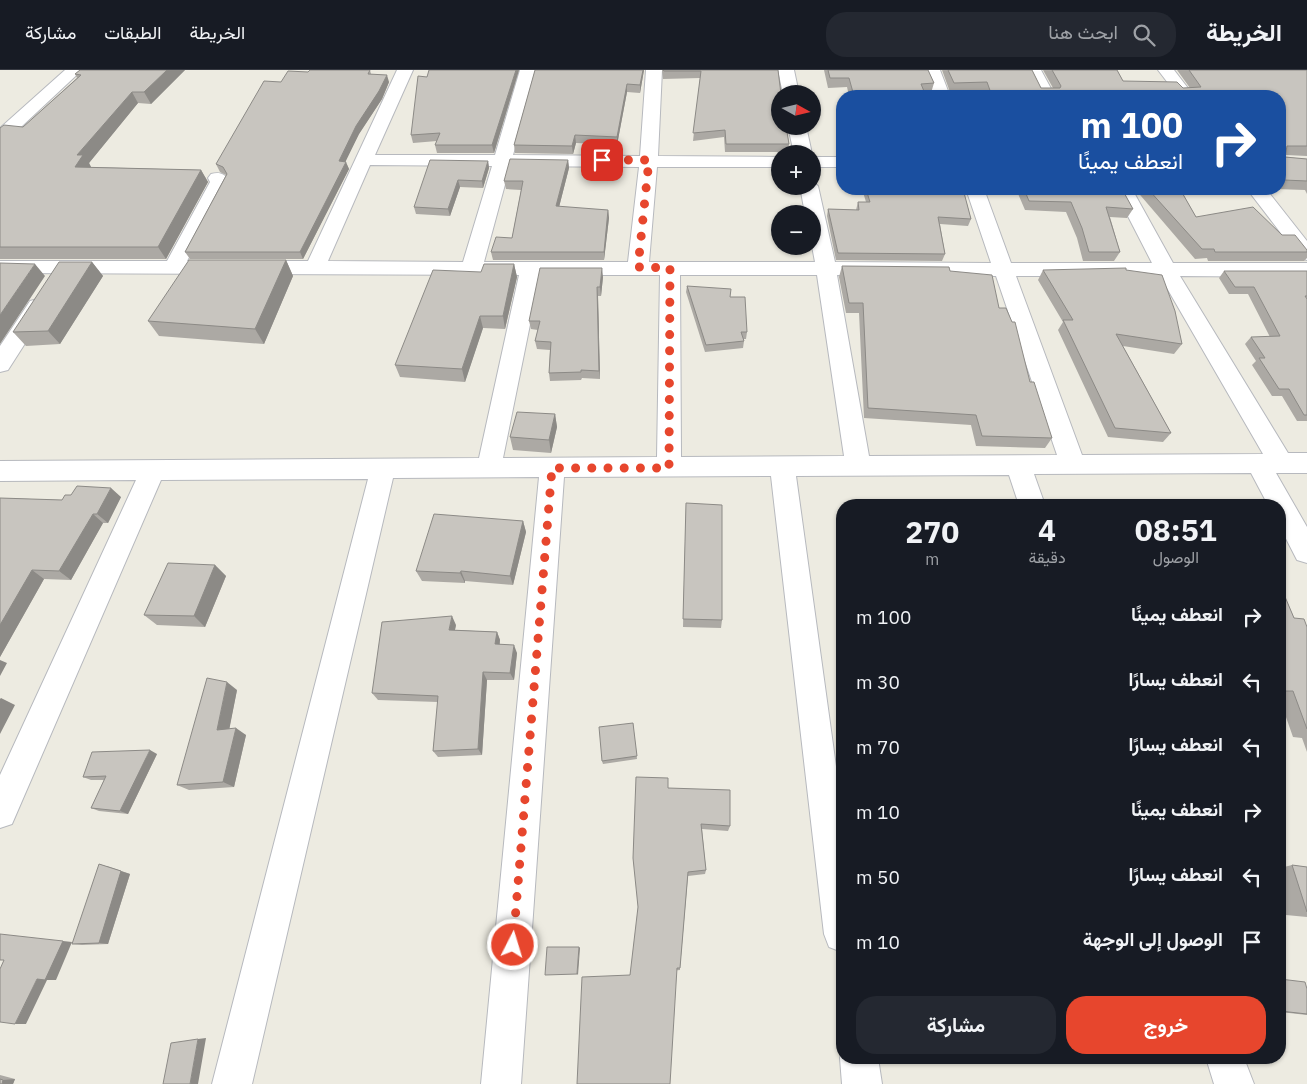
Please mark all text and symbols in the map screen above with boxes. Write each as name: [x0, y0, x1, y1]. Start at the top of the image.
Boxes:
search box: [826, 12, 1176, 57]
text: الخريطة: [1206, 16, 1282, 48]
text: ابحث هنا: [1048, 20, 1118, 44]
text: مشاركة: [25, 21, 76, 44]
text: الطبقات: [104, 21, 161, 44]
text: الخريطة: [189, 21, 245, 44]
icon: search: [1130, 21, 1158, 49]
north arrow: [771, 85, 821, 135]
map controls: [771, 85, 821, 255]
text: 100 m: [1080, 102, 1183, 148]
icon: right: [1201, 110, 1266, 175]
pin: [581, 139, 623, 181]
button: +: [771, 145, 821, 195]
icon: arrive: [588, 146, 616, 174]
text: انعطف يمينًا: [1078, 146, 1183, 175]
button: −: [771, 205, 821, 255]
text: 4: [1038, 510, 1056, 549]
text: 08:51: [1135, 510, 1217, 549]
text: 270: [905, 512, 959, 551]
text: دقيقة: [1029, 547, 1066, 567]
text: الوصول: [1153, 547, 1199, 567]
text: m: [925, 549, 939, 569]
text: انعطف يمينًا: [1131, 602, 1223, 626]
icon: right: [1238, 603, 1266, 631]
text: 100 m: [856, 605, 911, 629]
text: انعطف يسارًا: [1129, 667, 1223, 691]
icon: left: [1238, 668, 1266, 696]
text: 30 m: [856, 670, 900, 694]
text: انعطف يسارًا: [1129, 732, 1223, 756]
icon: left: [1238, 733, 1266, 761]
text: 70 m: [856, 735, 900, 759]
text: انعطف يمينًا: [1131, 797, 1223, 821]
icon: right: [1238, 798, 1266, 826]
text: 10 m: [856, 800, 900, 824]
text: انعطف يسارًا: [1129, 862, 1223, 886]
icon: left: [1238, 863, 1266, 891]
text: 50 m: [856, 865, 900, 889]
position arrow: [486, 918, 538, 970]
text: الوصول إلى الوجهة: [1083, 927, 1223, 951]
icon: arrive: [1238, 928, 1266, 956]
text: 10 m: [856, 930, 900, 954]
button: مشاركة: [856, 996, 1056, 1054]
button: خروج: [1066, 996, 1266, 1054]

